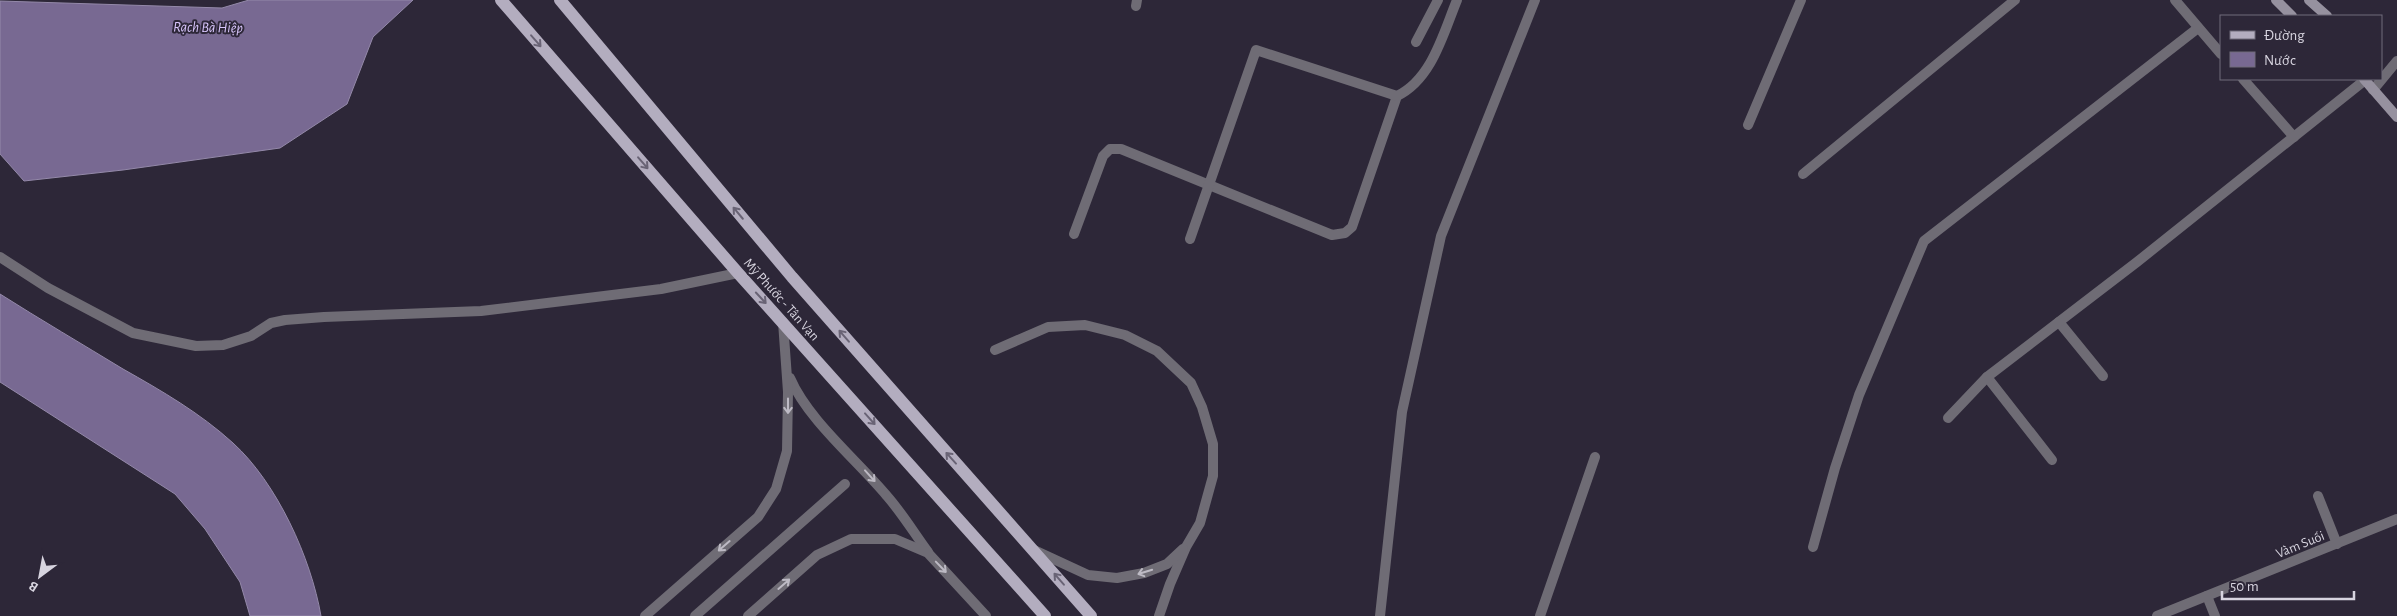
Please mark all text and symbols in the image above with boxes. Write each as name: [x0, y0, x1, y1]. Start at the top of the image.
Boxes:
legend: [2220, 15, 2382, 80]
water label: Rạch Bà Hiệp: [173, 19, 244, 36]
text: Đường: [2264, 28, 2305, 43]
one-way arrow: [530, 34, 542, 47]
text: Nước: [2264, 53, 2296, 68]
one-way arrow: [637, 156, 648, 169]
one-way arrow: [732, 206, 744, 219]
street label: Mỹ Phước - Tân Vạn: [741, 256, 822, 344]
one-way arrow: [756, 292, 767, 305]
one-way arrow: [838, 330, 849, 343]
one-way arrow: [783, 398, 793, 414]
one-way arrow: [864, 413, 876, 426]
one-way arrow: [945, 451, 957, 464]
one-way arrow: [864, 470, 876, 483]
street label: Vàm Suối: [2274, 528, 2327, 561]
one-way arrow: [718, 540, 731, 552]
north arrow: [15, 551, 65, 601]
one-way arrow: [935, 560, 947, 572]
one-way arrow: [1138, 568, 1154, 577]
scale bar: [2222, 568, 2354, 600]
one-way arrow: [1053, 573, 1065, 586]
text: B: [26, 578, 41, 594]
one-way arrow: [778, 578, 791, 589]
text: 50 m: [2230, 579, 2259, 594]

